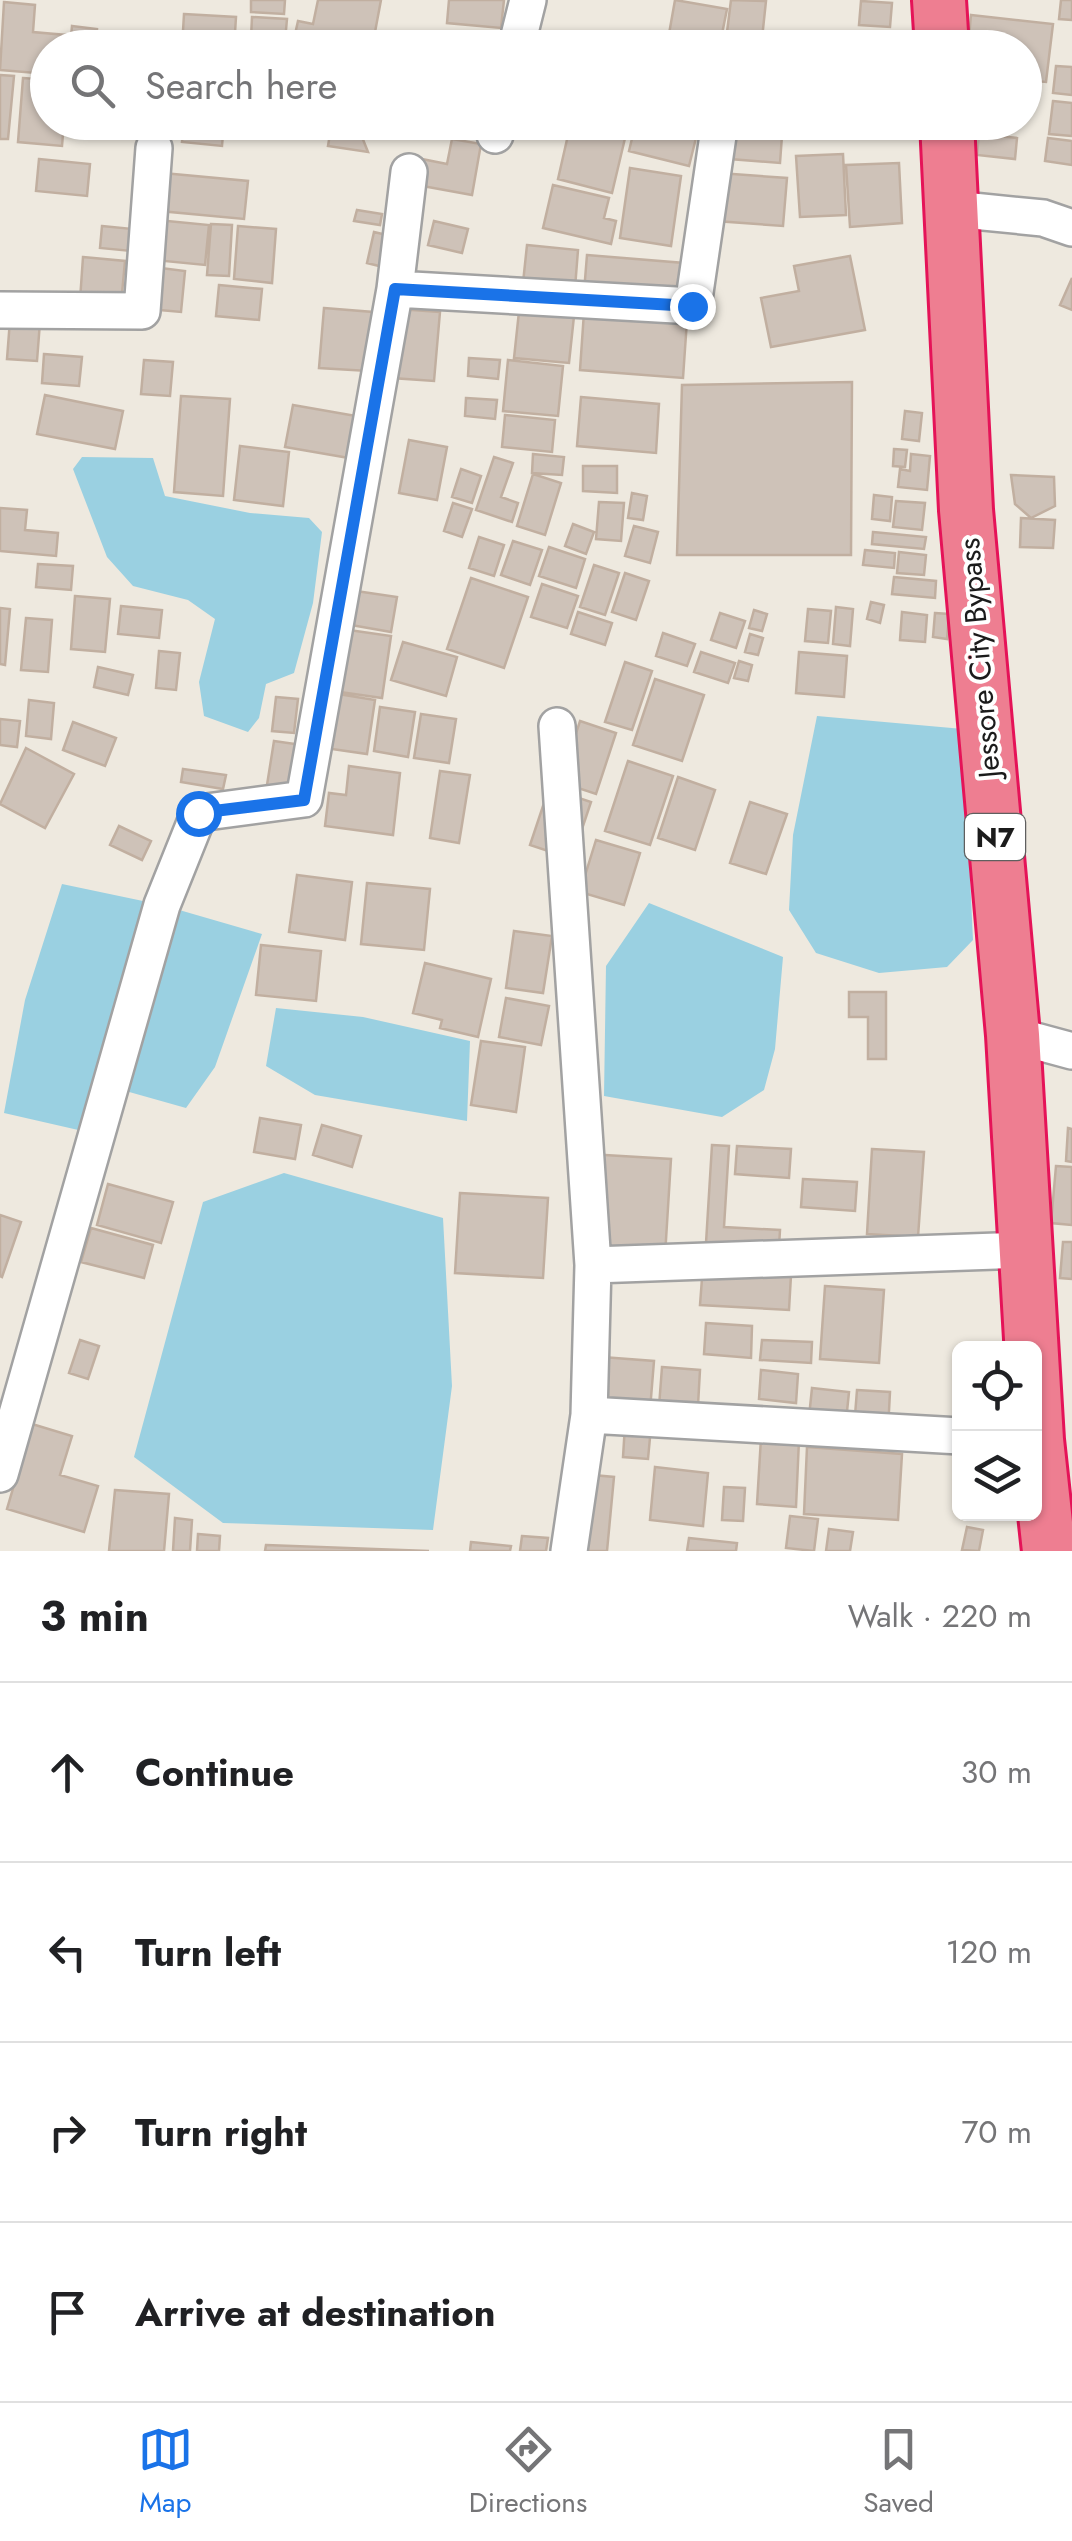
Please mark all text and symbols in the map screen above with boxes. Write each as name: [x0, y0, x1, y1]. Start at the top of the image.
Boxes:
search box: [30, 30, 1042, 140]
icon: search: [65, 58, 120, 113]
text: Search here: [145, 58, 337, 113]
route end: [670, 284, 716, 330]
street label: Jessore City Bypass: [947, 536, 1011, 784]
route start: [176, 791, 222, 837]
road number: N7: [965, 814, 1025, 860]
map controls: [952, 1341, 1042, 1521]
button: locate: [952, 1341, 1042, 1431]
button: layers: [952, 1431, 1042, 1521]
text: 3 min: [40, 1586, 149, 1647]
text: Walk · 220 m: [848, 1593, 1032, 1639]
icon: ahead: [40, 1745, 95, 1800]
text: Continue: [135, 1745, 294, 1800]
text: 30 m: [961, 1749, 1032, 1795]
icon: left: [40, 1925, 95, 1980]
text: Turn left: [135, 1925, 281, 1980]
text: 120 m: [946, 1929, 1032, 1975]
icon: right: [40, 2105, 95, 2160]
text: Turn right: [135, 2105, 307, 2160]
text: 70 m: [961, 2109, 1032, 2155]
icon: arrive: [40, 2285, 95, 2340]
text: Arrive at destination: [135, 2285, 496, 2340]
tab: Map: [138, 2422, 193, 2523]
tab: Directions: [469, 2422, 587, 2523]
tab: Saved: [863, 2422, 934, 2523]

